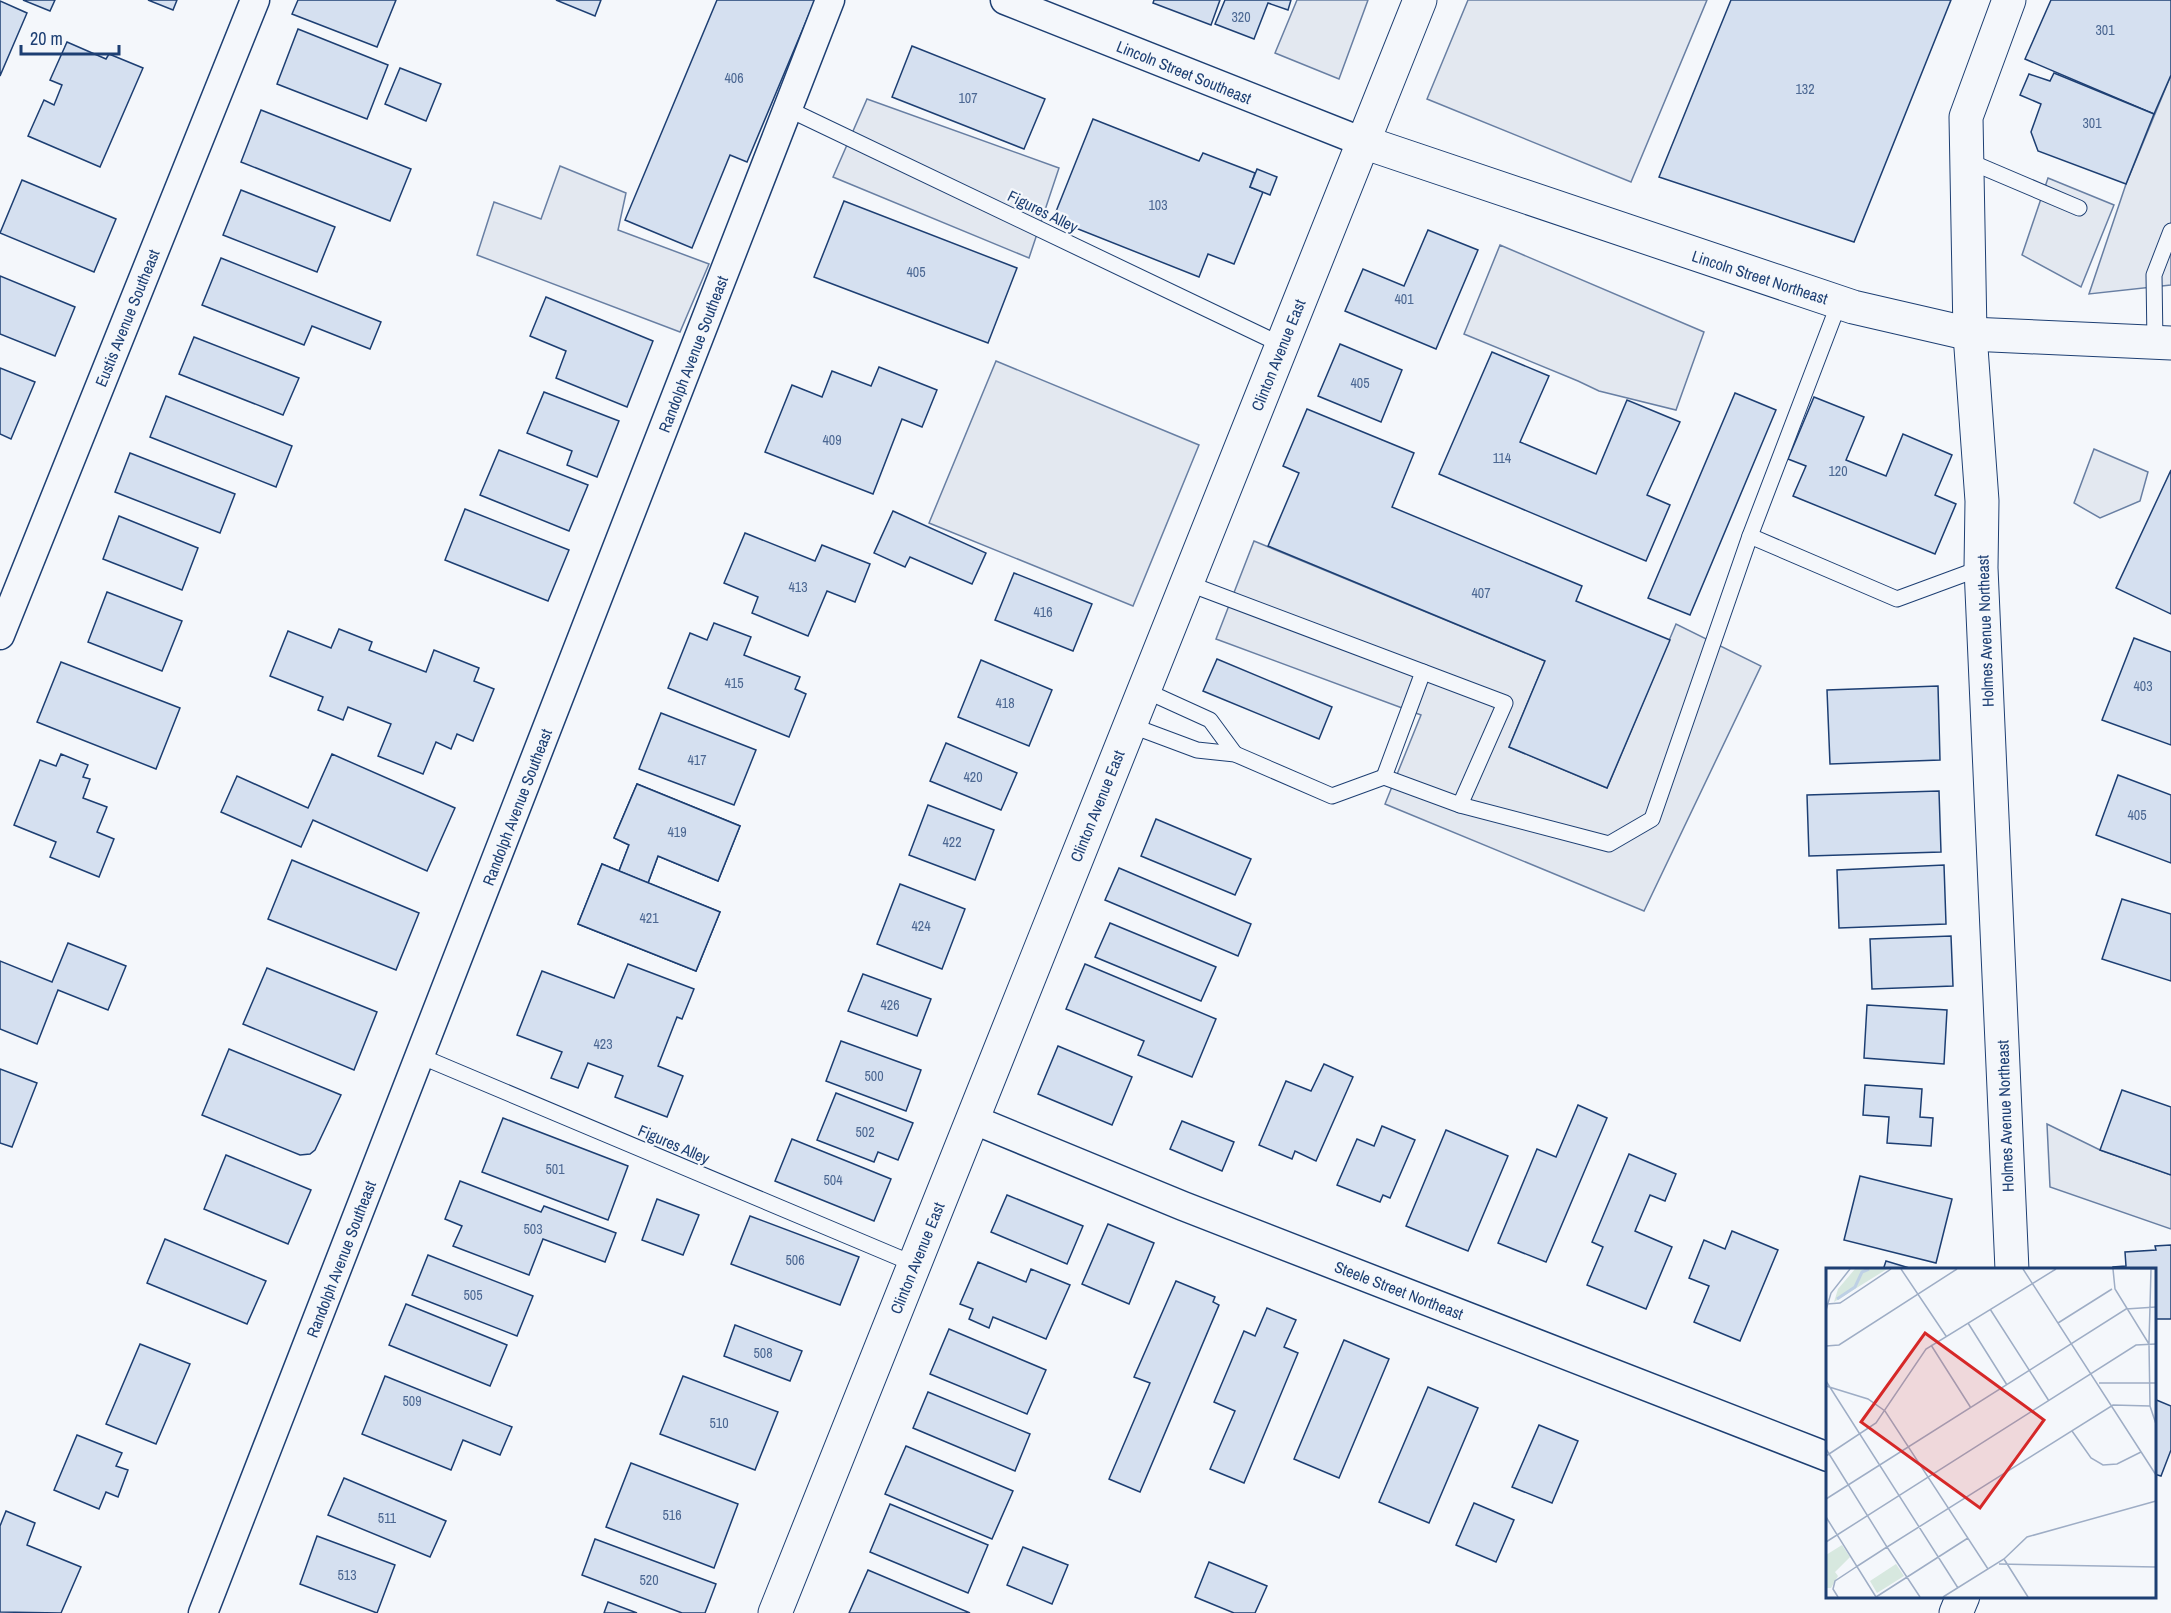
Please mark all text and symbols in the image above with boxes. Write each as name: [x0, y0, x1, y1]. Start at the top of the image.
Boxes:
house number: 320: [1231, 8, 1251, 26]
scale bar: [21, 18, 118, 56]
house number: 301: [2095, 21, 2115, 39]
text: 20 m: [30, 26, 63, 51]
street label: Lincoln Street Southeast: [1113, 35, 1255, 109]
house number: 406: [724, 69, 744, 87]
house number: 132: [1795, 80, 1815, 98]
house number: 107: [958, 89, 978, 107]
house number: 301: [2082, 114, 2102, 132]
street label: Figures Alley: [1004, 184, 1082, 238]
house number: 103: [1148, 196, 1168, 214]
street label: Lincoln Street Northeast: [1689, 245, 1831, 309]
street label: Eustis Avenue Southeast: [89, 246, 165, 390]
house number: 405: [906, 263, 926, 281]
street label: Randolph Avenue Southeast: [653, 272, 733, 435]
house number: 401: [1394, 290, 1414, 308]
street label: Clinton Avenue East: [1246, 296, 1311, 414]
house number: 405: [1350, 374, 1370, 392]
house number: 409: [822, 431, 842, 449]
house number: 114: [1493, 449, 1512, 467]
house number: 120: [1828, 462, 1848, 480]
street label: Holmes Avenue Northeast: [1971, 554, 1999, 707]
house number: 413: [788, 578, 808, 596]
house number: 407: [1471, 584, 1491, 602]
house number: 416: [1033, 603, 1053, 621]
house number: 415: [724, 674, 744, 692]
house number: 403: [2133, 677, 2153, 695]
house number: 418: [995, 694, 1015, 712]
street label: Randolph Avenue Southeast: [477, 725, 557, 888]
street label: Clinton Avenue East: [1065, 747, 1130, 865]
house number: 417: [687, 751, 707, 769]
house number: 420: [963, 768, 983, 786]
house number: 405: [2127, 806, 2147, 824]
house number: 419: [667, 823, 687, 841]
house number: 422: [942, 833, 962, 851]
house number: 421: [639, 909, 659, 927]
house number: 424: [911, 917, 931, 935]
house number: 426: [880, 996, 900, 1014]
house number: 423: [593, 1035, 613, 1053]
street label: Holmes Avenue Northeast: [1991, 1039, 2019, 1192]
house number: 500: [864, 1067, 884, 1085]
street label: Figures Alley: [635, 1119, 714, 1169]
house number: 502: [855, 1123, 875, 1141]
house number: 501: [545, 1160, 565, 1178]
house number: 504: [823, 1171, 843, 1189]
street label: Randolph Avenue Southeast: [301, 1177, 381, 1340]
street label: Clinton Avenue East: [885, 1199, 950, 1317]
house number: 503: [523, 1220, 543, 1238]
house number: 506: [785, 1251, 805, 1269]
street label: Steele Street Northeast: [1331, 1255, 1467, 1325]
inset map: [1826, 1268, 2156, 1598]
house number: 505: [463, 1286, 483, 1304]
house number: 508: [753, 1344, 773, 1362]
house number: 509: [402, 1392, 422, 1410]
house number: 510: [709, 1414, 729, 1432]
house number: 516: [662, 1506, 682, 1524]
house number: 511: [378, 1509, 397, 1527]
house number: 513: [337, 1566, 357, 1584]
house number: 520: [639, 1571, 659, 1589]

